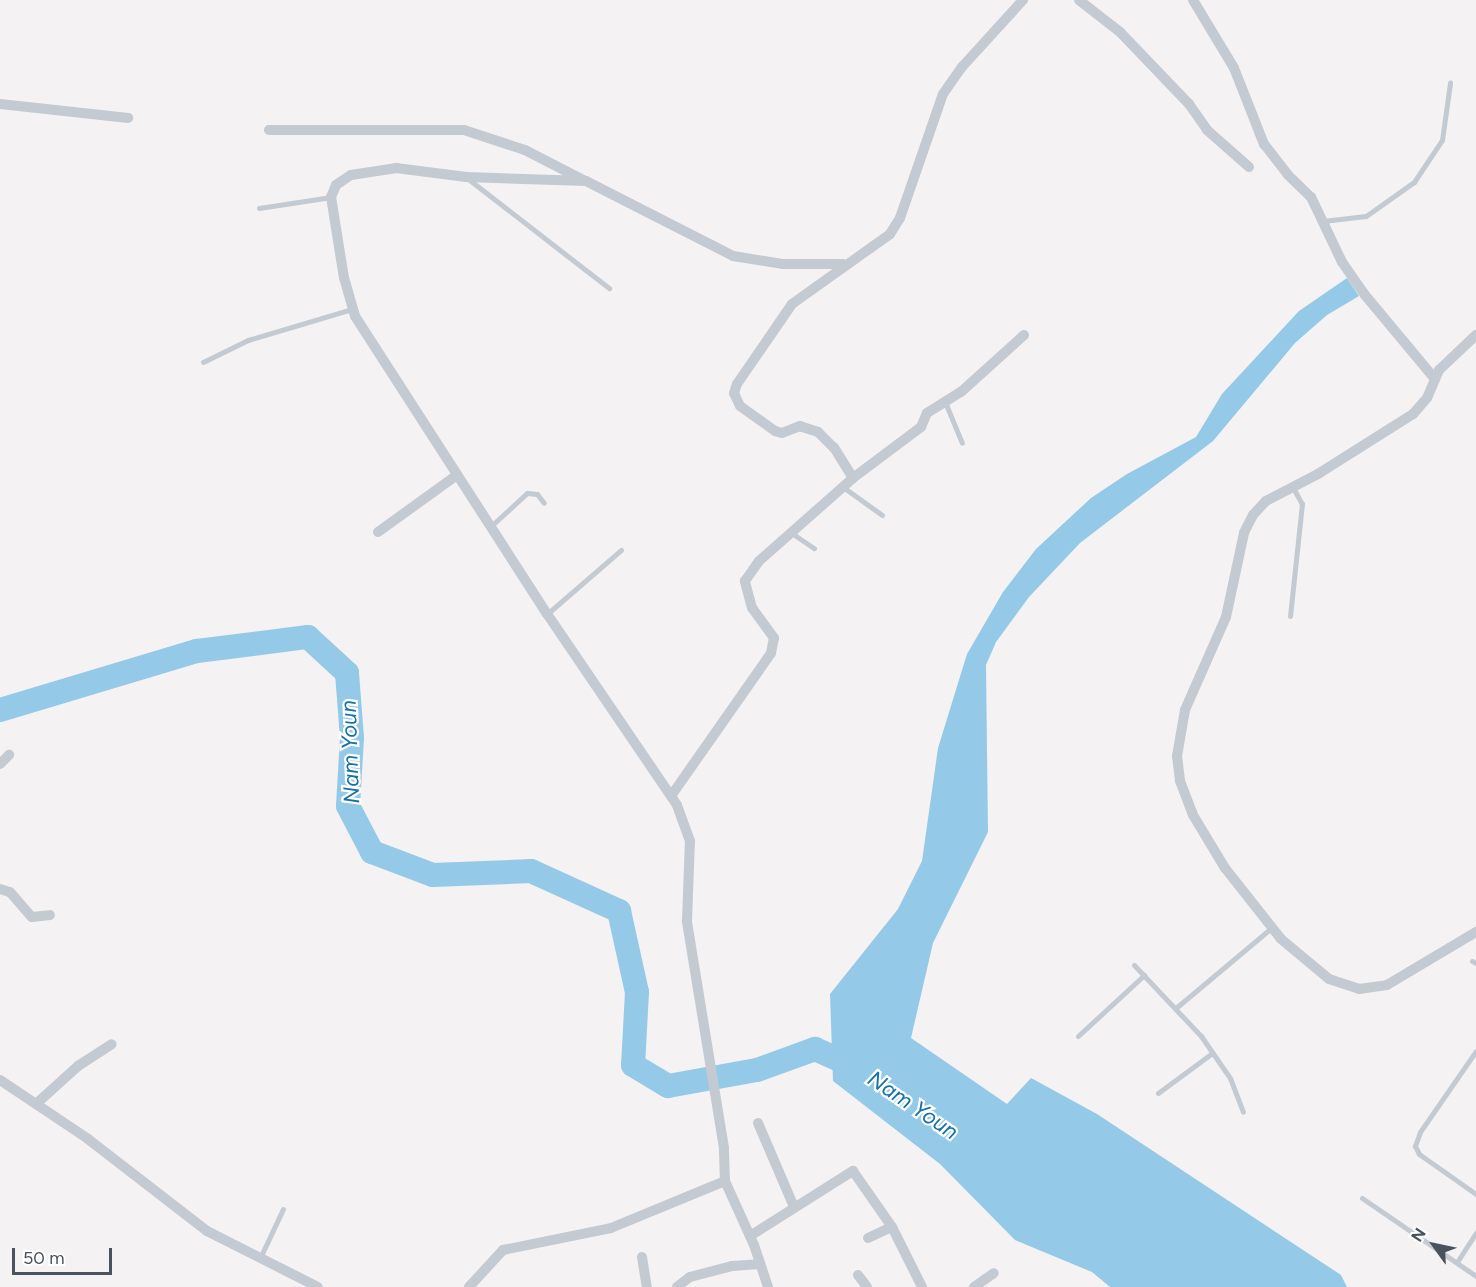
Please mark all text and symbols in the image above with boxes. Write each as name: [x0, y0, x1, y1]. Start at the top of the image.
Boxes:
water label: Nam Youn: [335, 700, 365, 804]
water label: Nam Youn: [863, 1065, 963, 1145]
north arrow: [1404, 1215, 1464, 1275]
text: N: [1407, 1225, 1430, 1245]
scale bar: [15, 1236, 116, 1274]
text: 50 m: [23, 1247, 65, 1269]

